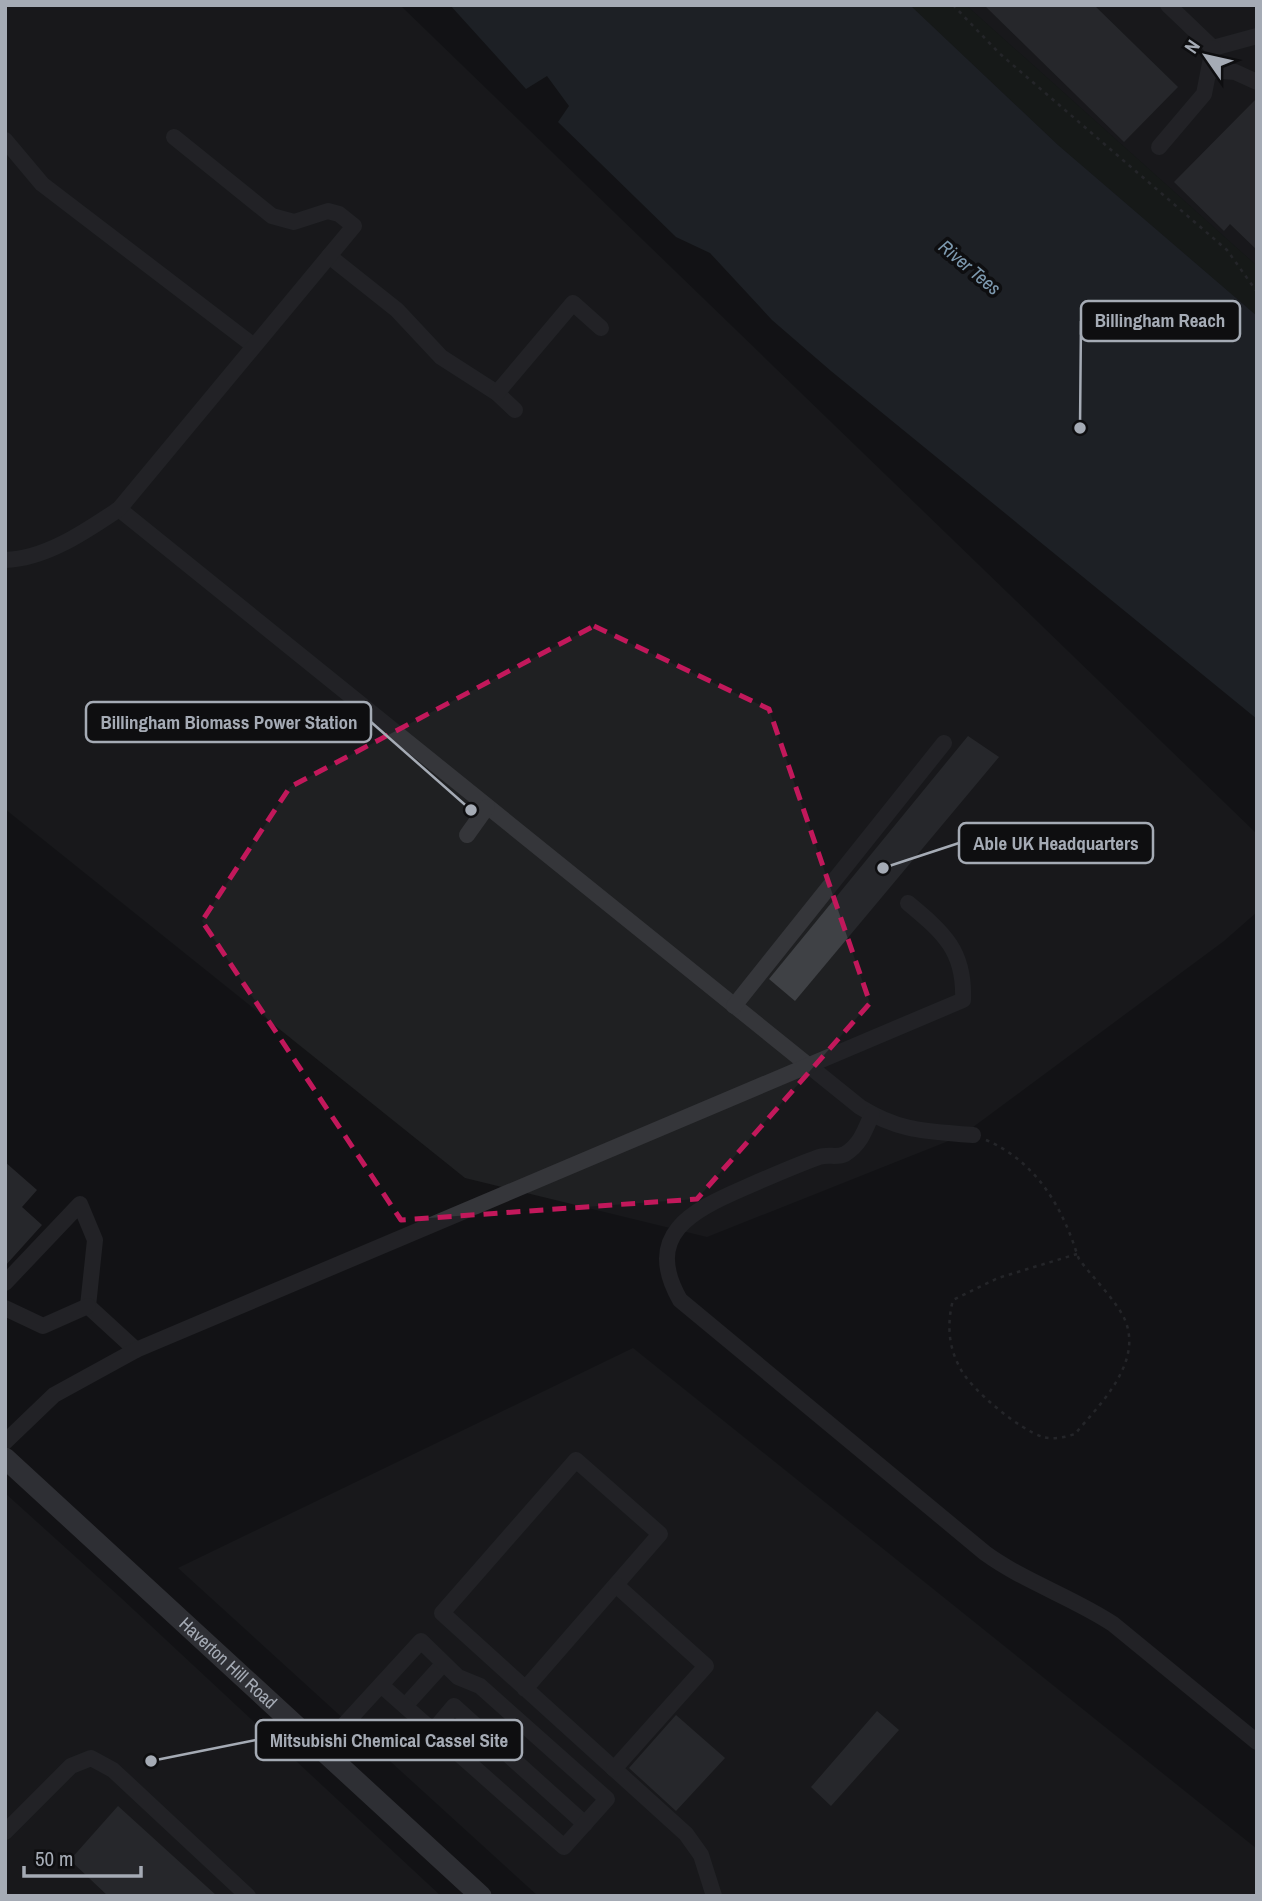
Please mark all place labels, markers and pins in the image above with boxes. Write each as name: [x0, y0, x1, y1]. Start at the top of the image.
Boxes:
callout: Billingham Reach: [1081, 301, 1240, 341]
callout: Billingham Biomass Power Station: [86, 702, 371, 742]
callout: Able UK Headquarters: [959, 823, 1153, 863]
callout: Mitsubishi Chemical Cassel Site: [256, 1720, 522, 1760]

